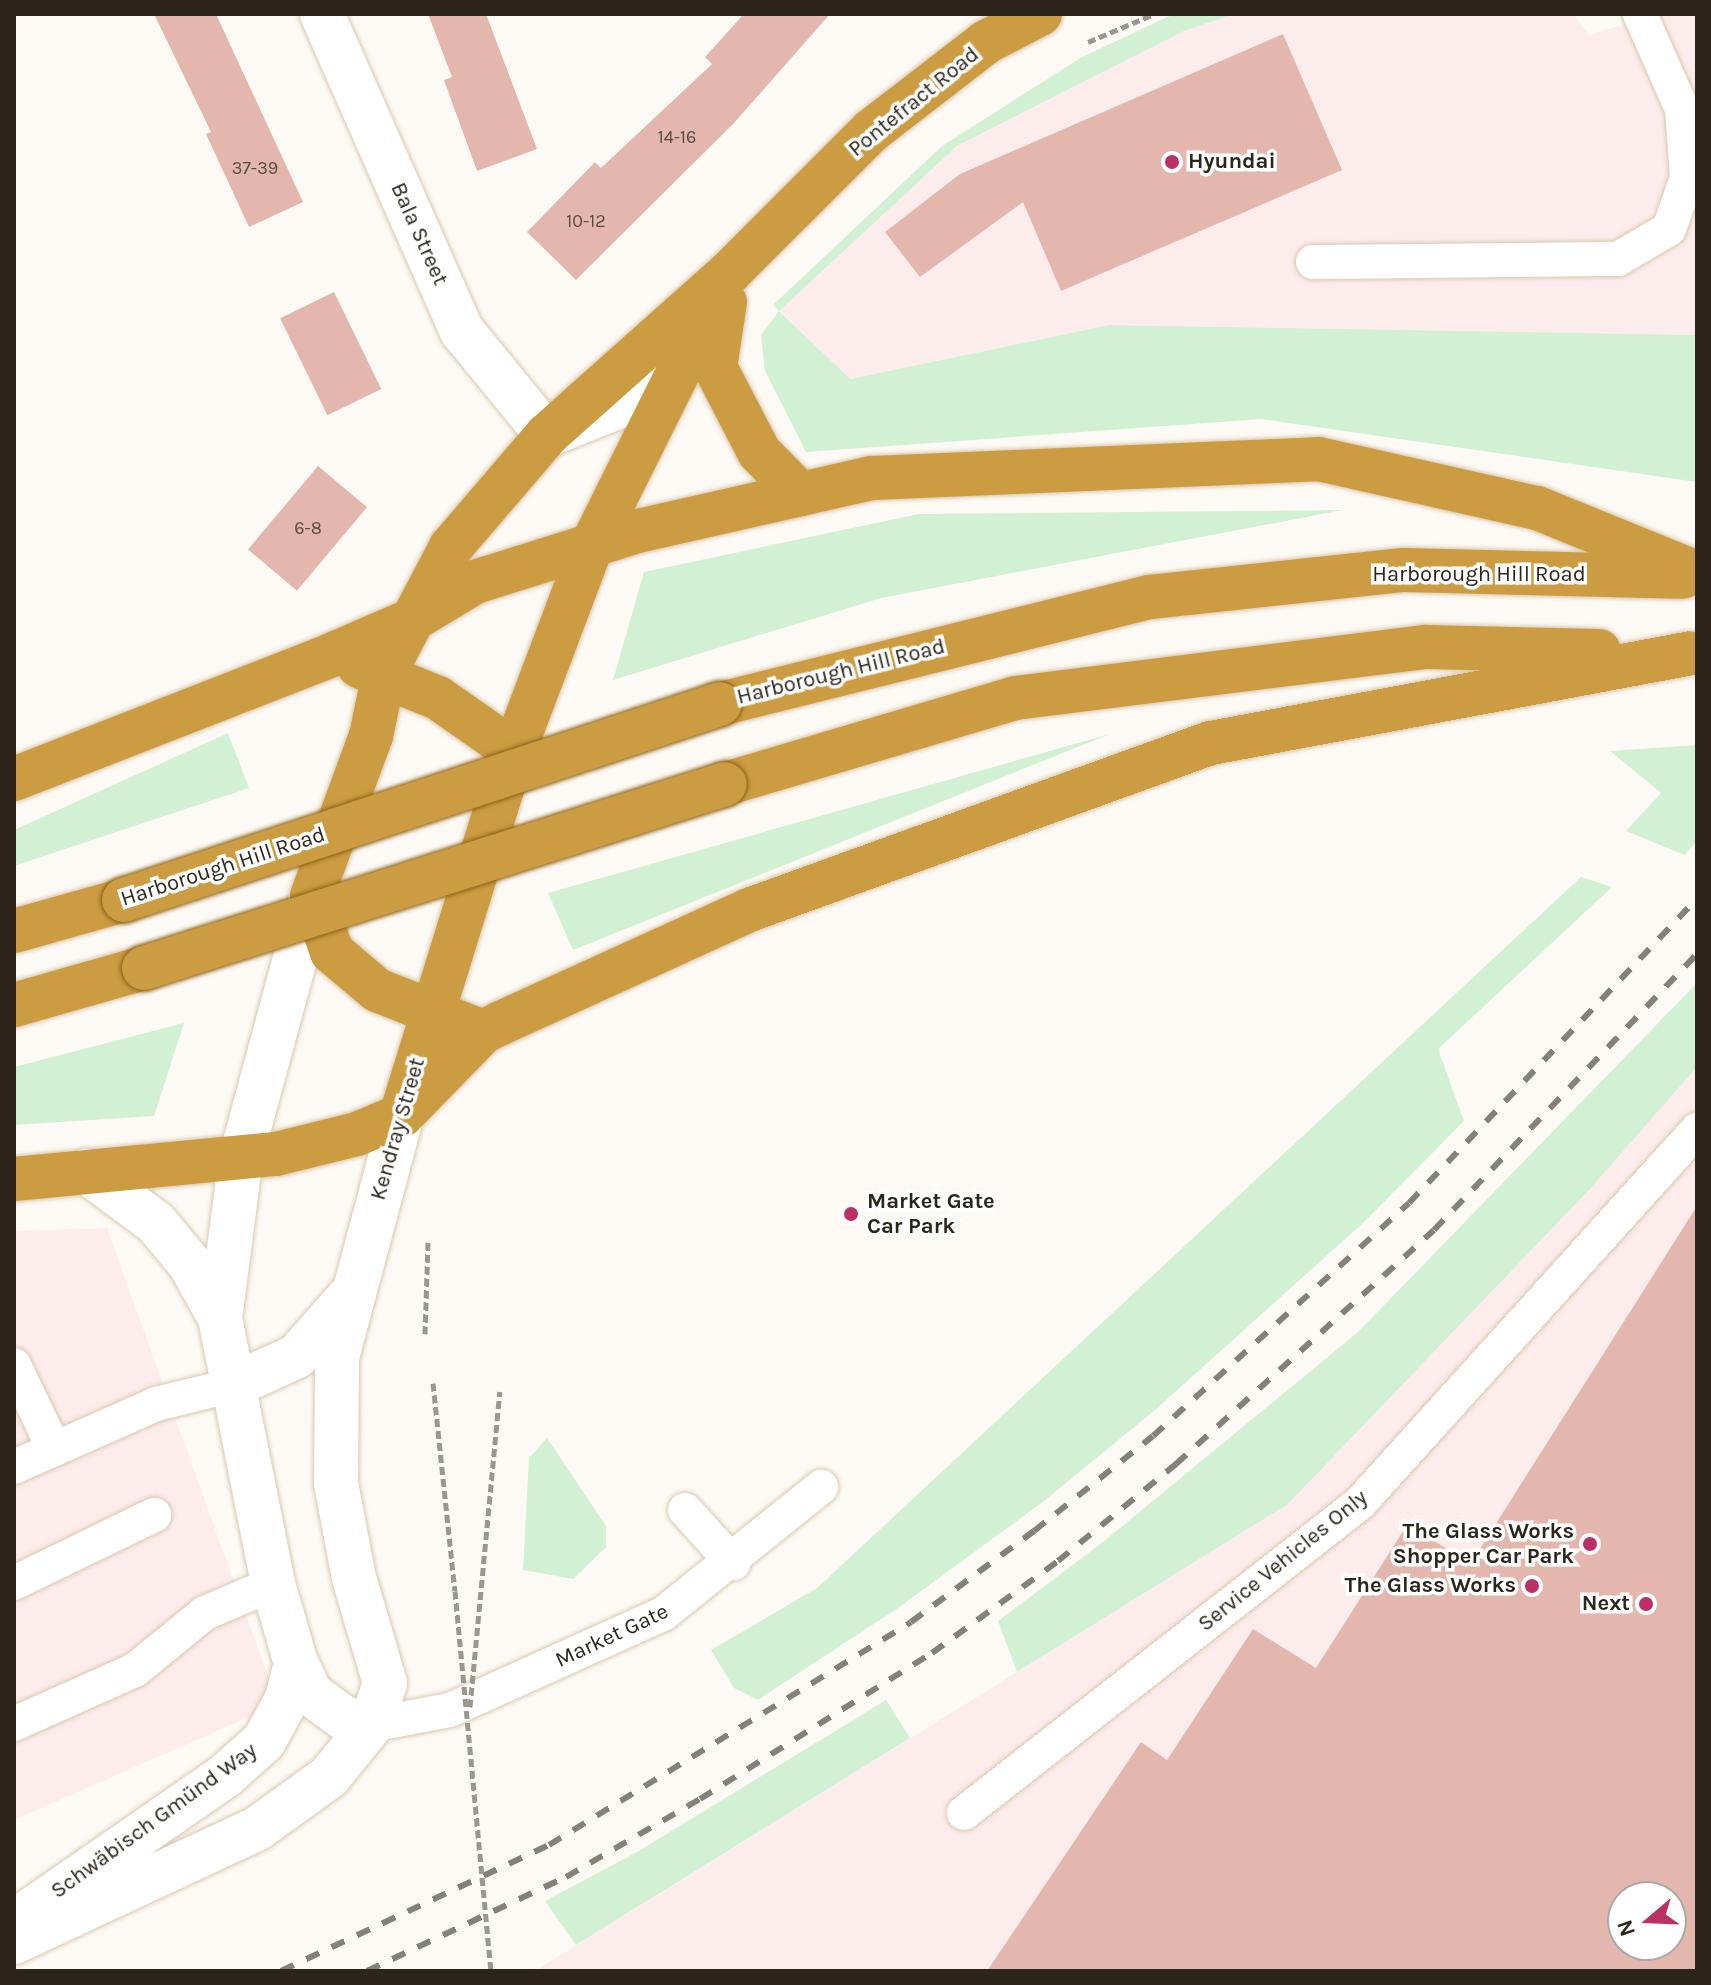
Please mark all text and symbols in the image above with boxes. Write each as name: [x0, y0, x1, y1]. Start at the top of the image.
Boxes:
street label: Pontefract Road: [843, 41, 985, 163]
house number: 14-16: [658, 126, 696, 148]
place label: Hyundai: [1188, 149, 1276, 175]
marker: Hyundai: [1163, 153, 1181, 171]
house number: 37-39: [232, 157, 278, 179]
street label: Bala Street: [385, 179, 453, 289]
house number: 10-12: [566, 210, 606, 232]
house number: 6-8: [294, 517, 322, 539]
street label: Harborough Hill Road: [1372, 562, 1586, 588]
street label: Harborough Hill Road: [734, 633, 948, 711]
street label: Harborough Hill Road: [117, 821, 329, 913]
street label: Kendray Street: [365, 1055, 431, 1203]
place label: Market Gate Car Park: [867, 1188, 995, 1240]
marker: Market Gate Car Park: [842, 1205, 860, 1223]
street label: Service Vehicles Only: [1193, 1485, 1373, 1637]
place label: The Glass Works Shopper Car Park: [1393, 1518, 1574, 1570]
marker: The Glass Works Shopper Car Park: [1581, 1535, 1599, 1553]
place label: The Glass Works: [1344, 1573, 1516, 1599]
marker: The Glass Works: [1523, 1577, 1541, 1595]
place label: Next: [1582, 1591, 1630, 1617]
marker: Next: [1637, 1595, 1655, 1613]
street label: Market Gate: [551, 1598, 673, 1674]
street label: Schwäbisch Gmünd Way: [46, 1737, 262, 1905]
north arrow: [1607, 1881, 1687, 1961]
text: N: [1611, 1916, 1641, 1940]

